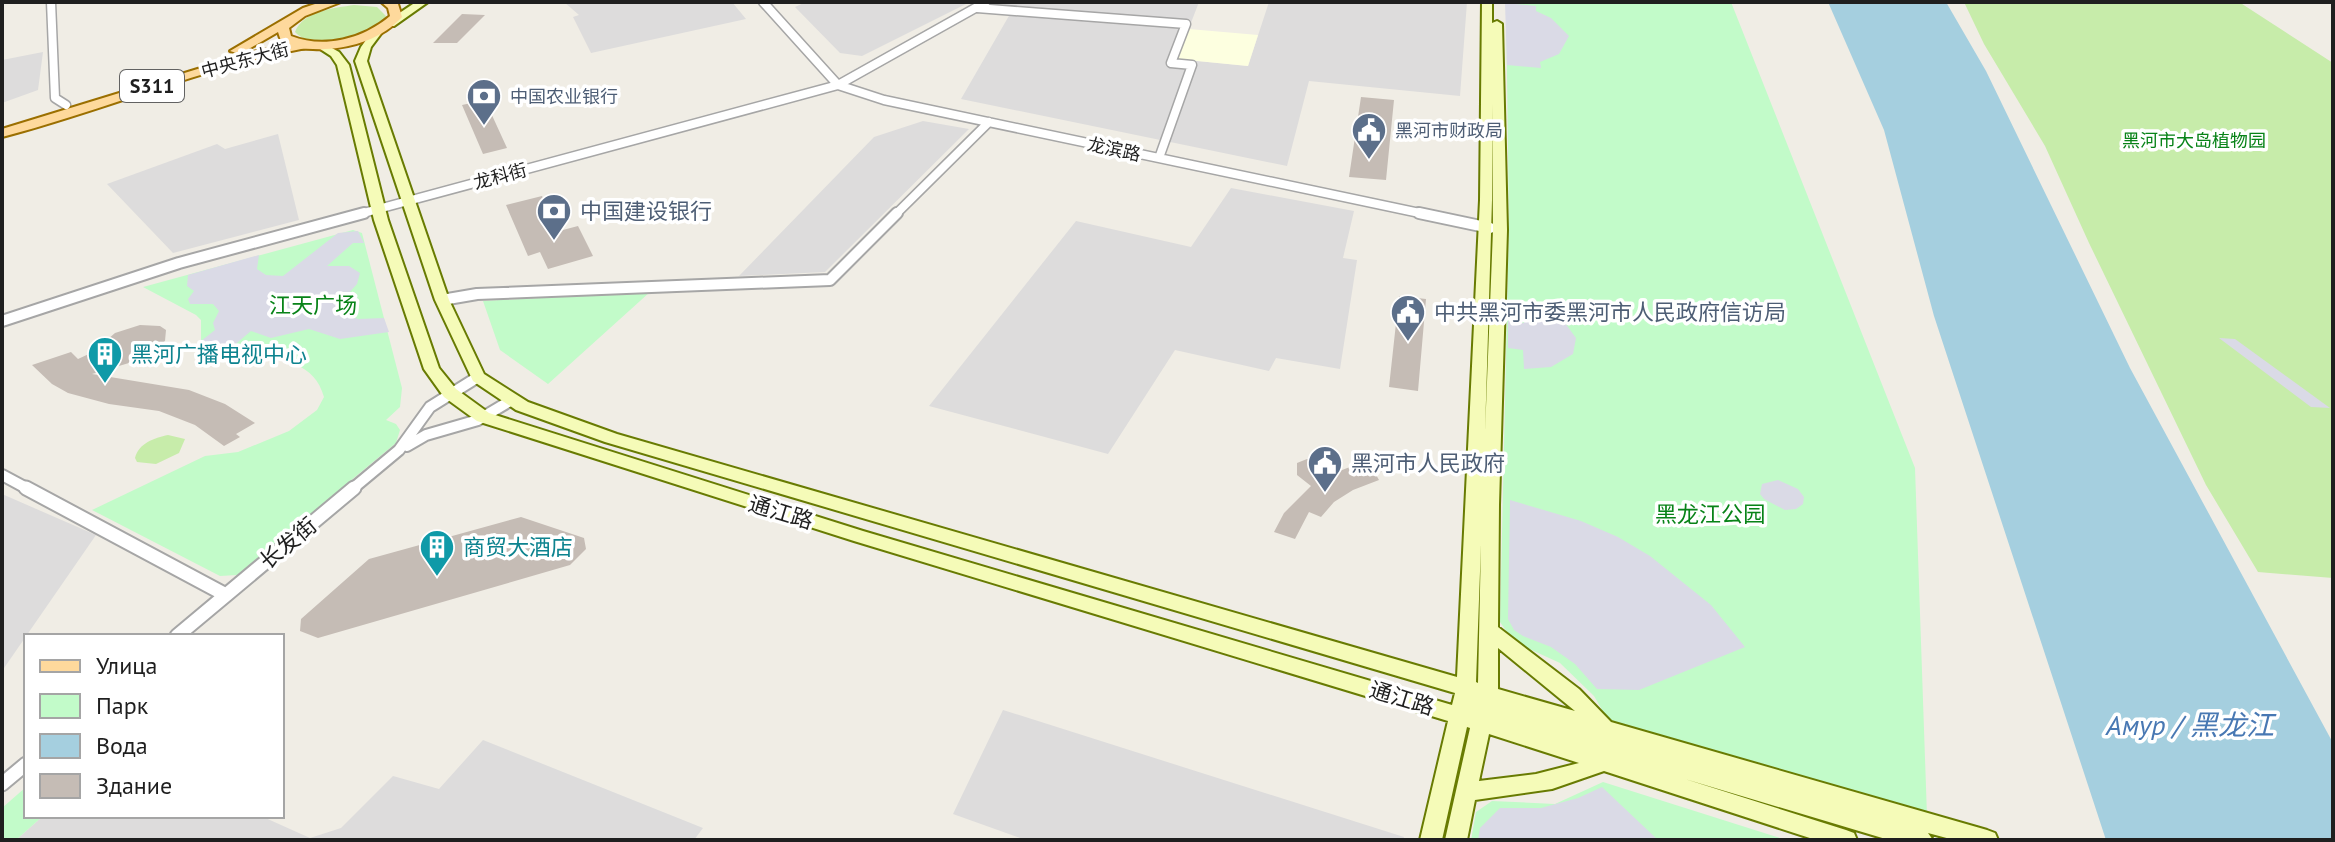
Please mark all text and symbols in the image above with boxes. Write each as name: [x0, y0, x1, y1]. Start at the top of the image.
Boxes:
street label: 中央东大街: [199, 37, 291, 83]
road number: S311: [120, 70, 184, 102]
bank icon: 中国农业银行: [465, 77, 503, 127]
place label: 中国农业银行: [510, 85, 618, 108]
public building icon: 黑河市财政局: [1350, 111, 1388, 161]
place label: 黑河市财政局: [1395, 119, 1503, 142]
park label: 黑河市大岛植物园: [2122, 129, 2266, 152]
street label: 龙滨路: [1085, 132, 1143, 166]
street label: 龙科街: [471, 158, 529, 194]
bank icon: 中国建设银行: [535, 192, 573, 242]
place label: 中国建设银行: [580, 197, 712, 225]
park label: 江天广场: [269, 291, 357, 319]
public building icon: 中共黑河市委黑河市人民政府信访局: [1389, 293, 1427, 343]
place label: 中共黑河市委黑河市人民政府信访局: [1434, 298, 1786, 326]
building icon: 黑河广播电视中心: [86, 335, 124, 385]
place label: 黑河广播电视中心: [131, 340, 307, 368]
public building icon: 黑河市人民政府: [1306, 444, 1344, 494]
place label: 黑河市人民政府: [1351, 449, 1505, 477]
street label: 通江路: [745, 489, 817, 535]
park label: 黑龙江公园: [1655, 500, 1765, 528]
street label: 长发街: [254, 511, 322, 575]
building icon: 商贸大酒店: [418, 528, 456, 578]
place label: 商贸大酒店: [463, 533, 573, 561]
legend: [24, 634, 284, 818]
text: Улица: [96, 650, 157, 681]
street label: 通江路: [1366, 675, 1438, 721]
text: Парк: [96, 690, 149, 721]
water label: Амур / 黑龙江: [2105, 706, 2277, 743]
text: Вода: [96, 730, 148, 761]
text: Здание: [96, 770, 172, 801]

